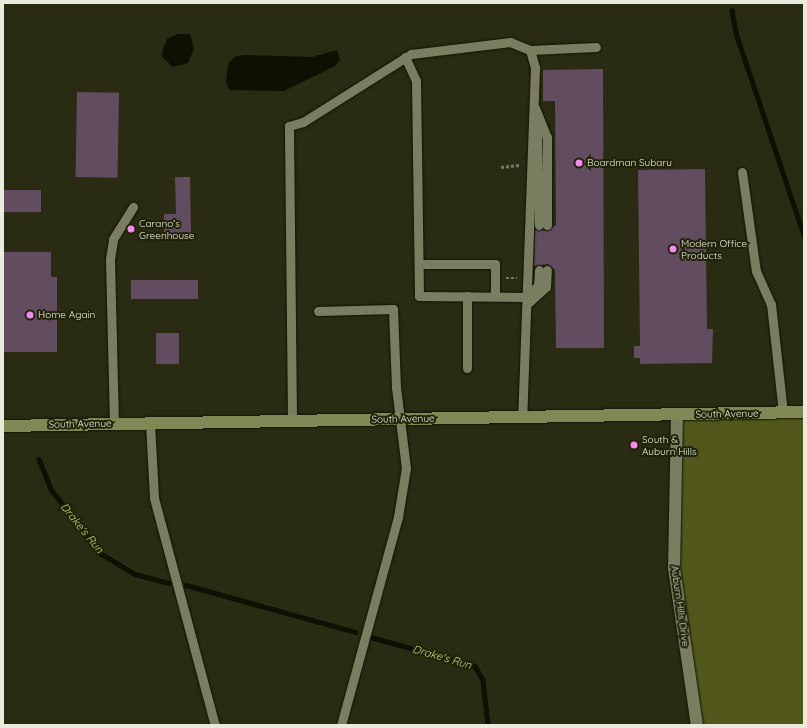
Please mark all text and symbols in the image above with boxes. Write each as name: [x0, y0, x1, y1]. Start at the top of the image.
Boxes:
place label: Boardman Subaru: [587, 157, 672, 169]
marker: Boardman Subaru: [574, 158, 584, 168]
place label: Carano's Greenhouse: [139, 217, 194, 240]
marker: Carano's Greenhouse: [126, 224, 136, 234]
place label: Modern Office Products: [681, 237, 747, 260]
marker: Modern Office Products: [668, 244, 678, 254]
place label: Home Again: [38, 309, 95, 321]
marker: Home Again: [25, 310, 35, 320]
street label: South Avenue: [695, 407, 759, 421]
street label: South Avenue: [371, 412, 435, 426]
street label: South Avenue: [48, 417, 112, 431]
place label: South & Auburn Hills: [642, 433, 697, 456]
marker: South & Auburn Hills: [629, 440, 639, 450]
water label: Drake's Run: [58, 500, 106, 556]
street label: Auburn Hills Drive: [668, 565, 692, 647]
water label: Drake's Run: [411, 642, 473, 672]

